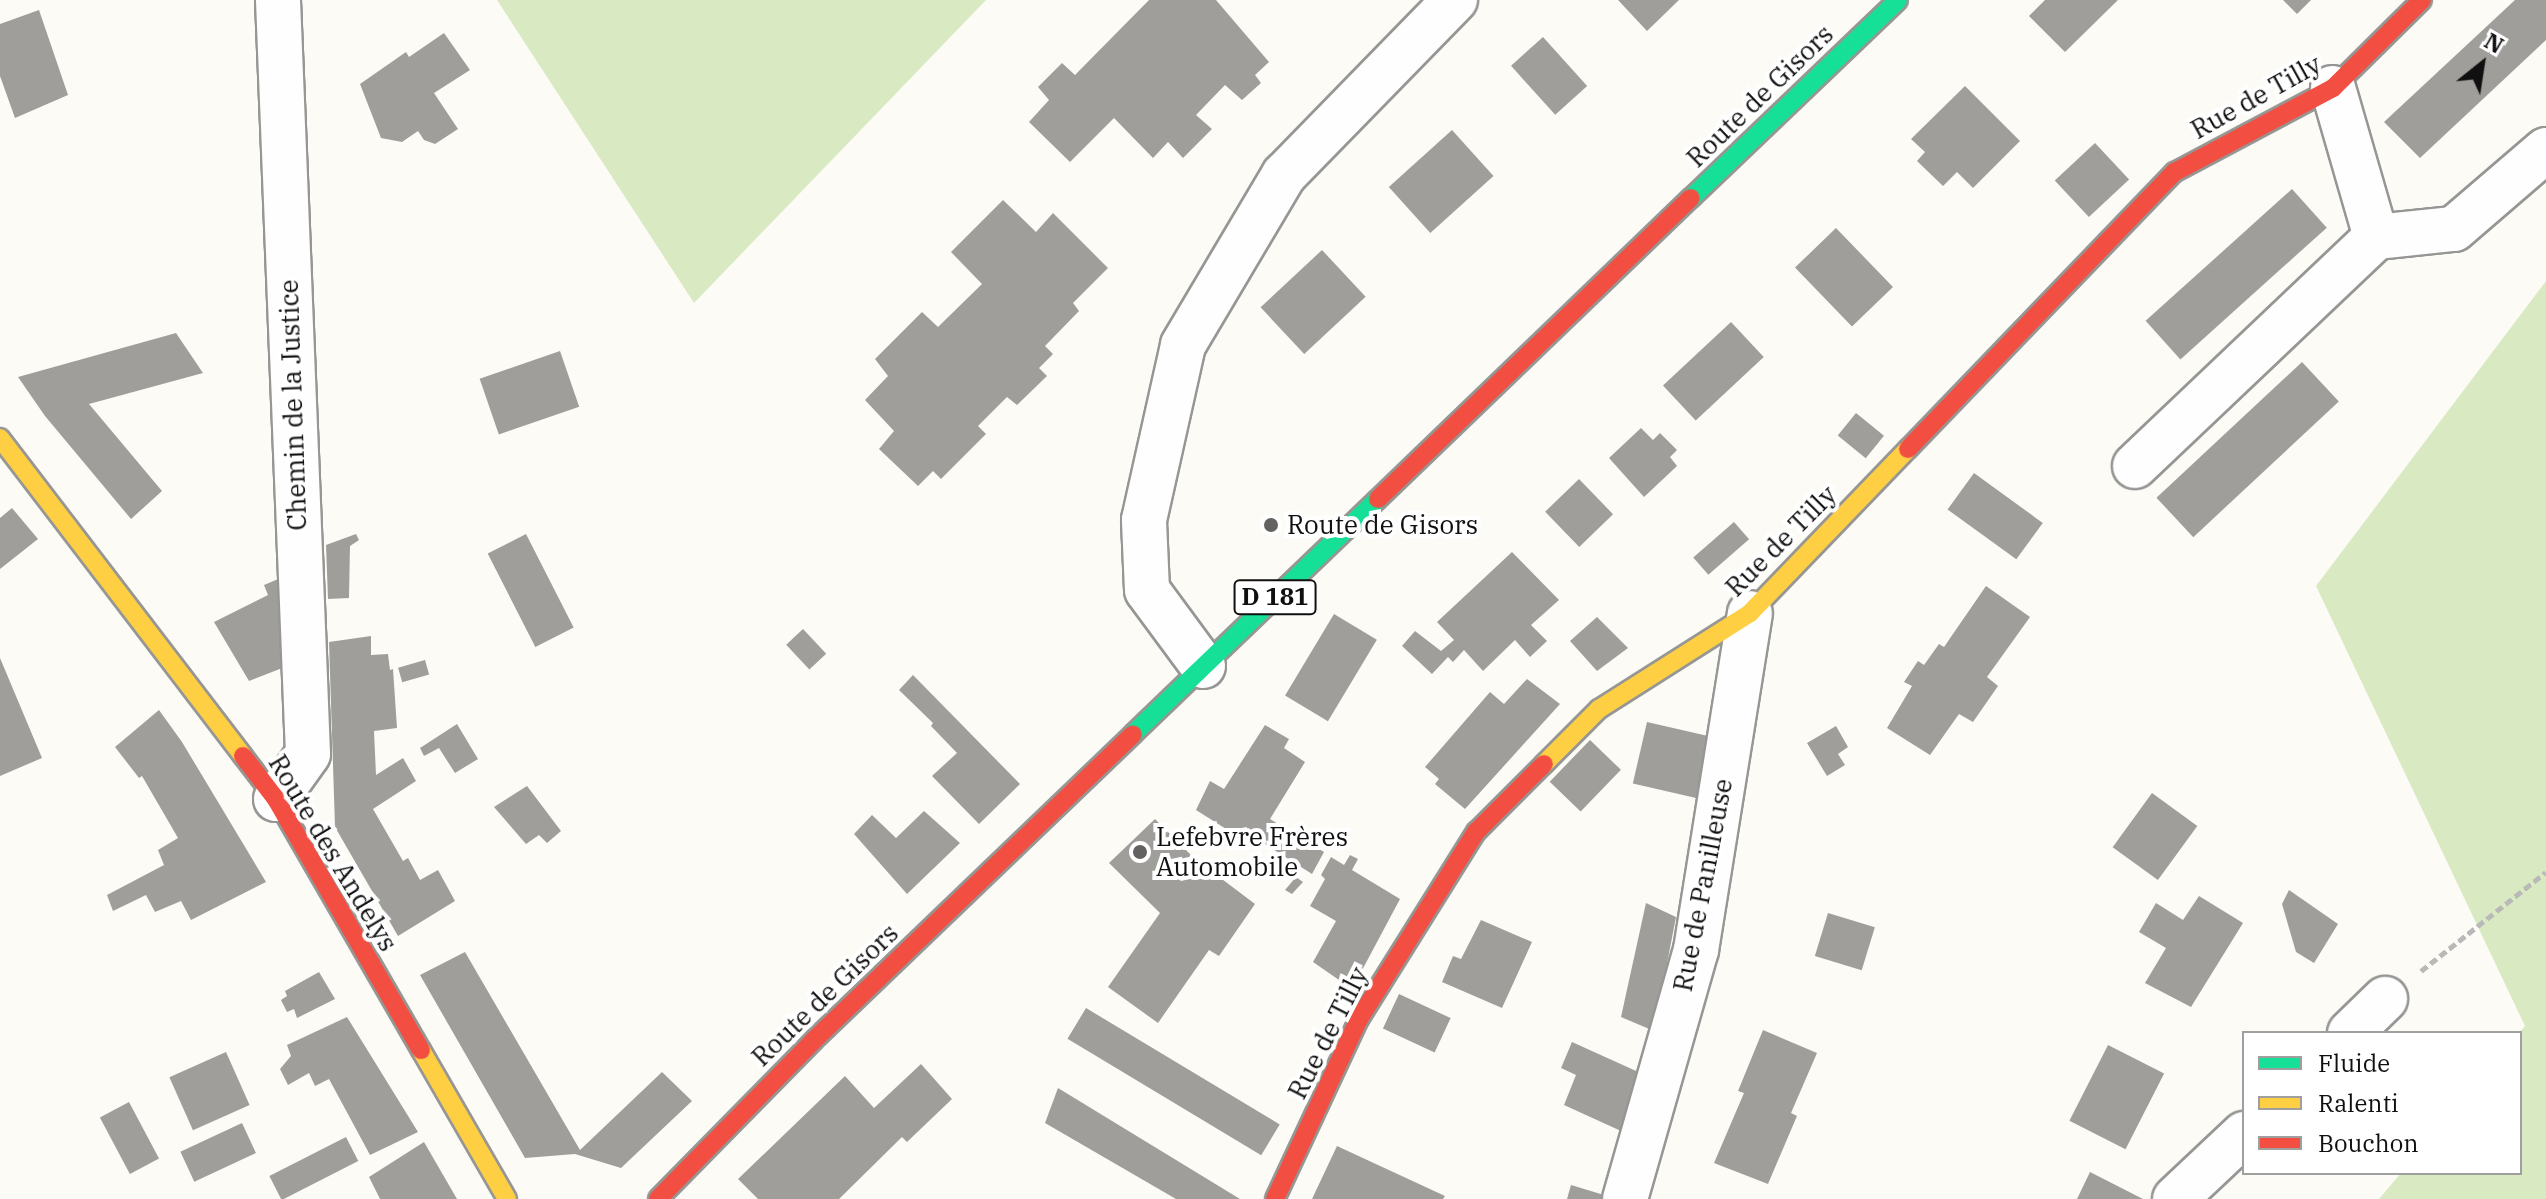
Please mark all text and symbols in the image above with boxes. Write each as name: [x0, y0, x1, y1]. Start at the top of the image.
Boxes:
street label: Route de Gisors: [1680, 18, 1840, 174]
north arrow: [2442, 24, 2522, 104]
text: N: [2479, 26, 2509, 60]
street label: Rue de Tilly: [2186, 48, 2326, 146]
street label: Chemin de la Justice: [273, 279, 313, 531]
street label: Rue de Tilly: [1719, 479, 1843, 603]
place label: Route de Gisors: [1287, 509, 1478, 541]
marker: Route de Gisors: [1262, 516, 1280, 534]
road number: D 181: [1233, 577, 1317, 617]
street label: Route des Andelys: [262, 749, 404, 957]
street label: Rue de Panilleuse: [1667, 776, 1739, 994]
place label: Lefebvre Frères Automobile: [1156, 821, 1348, 882]
marker: Lefebvre Frères Automobile: [1131, 843, 1149, 861]
street label: Route de Gisors: [745, 917, 905, 1073]
street label: Rue de Tilly: [1281, 962, 1375, 1104]
legend: [2242, 1031, 2522, 1175]
text: Fluide: [2318, 1047, 2390, 1079]
text: Ralenti: [2318, 1087, 2399, 1119]
text: Bouchon: [2318, 1127, 2419, 1159]

